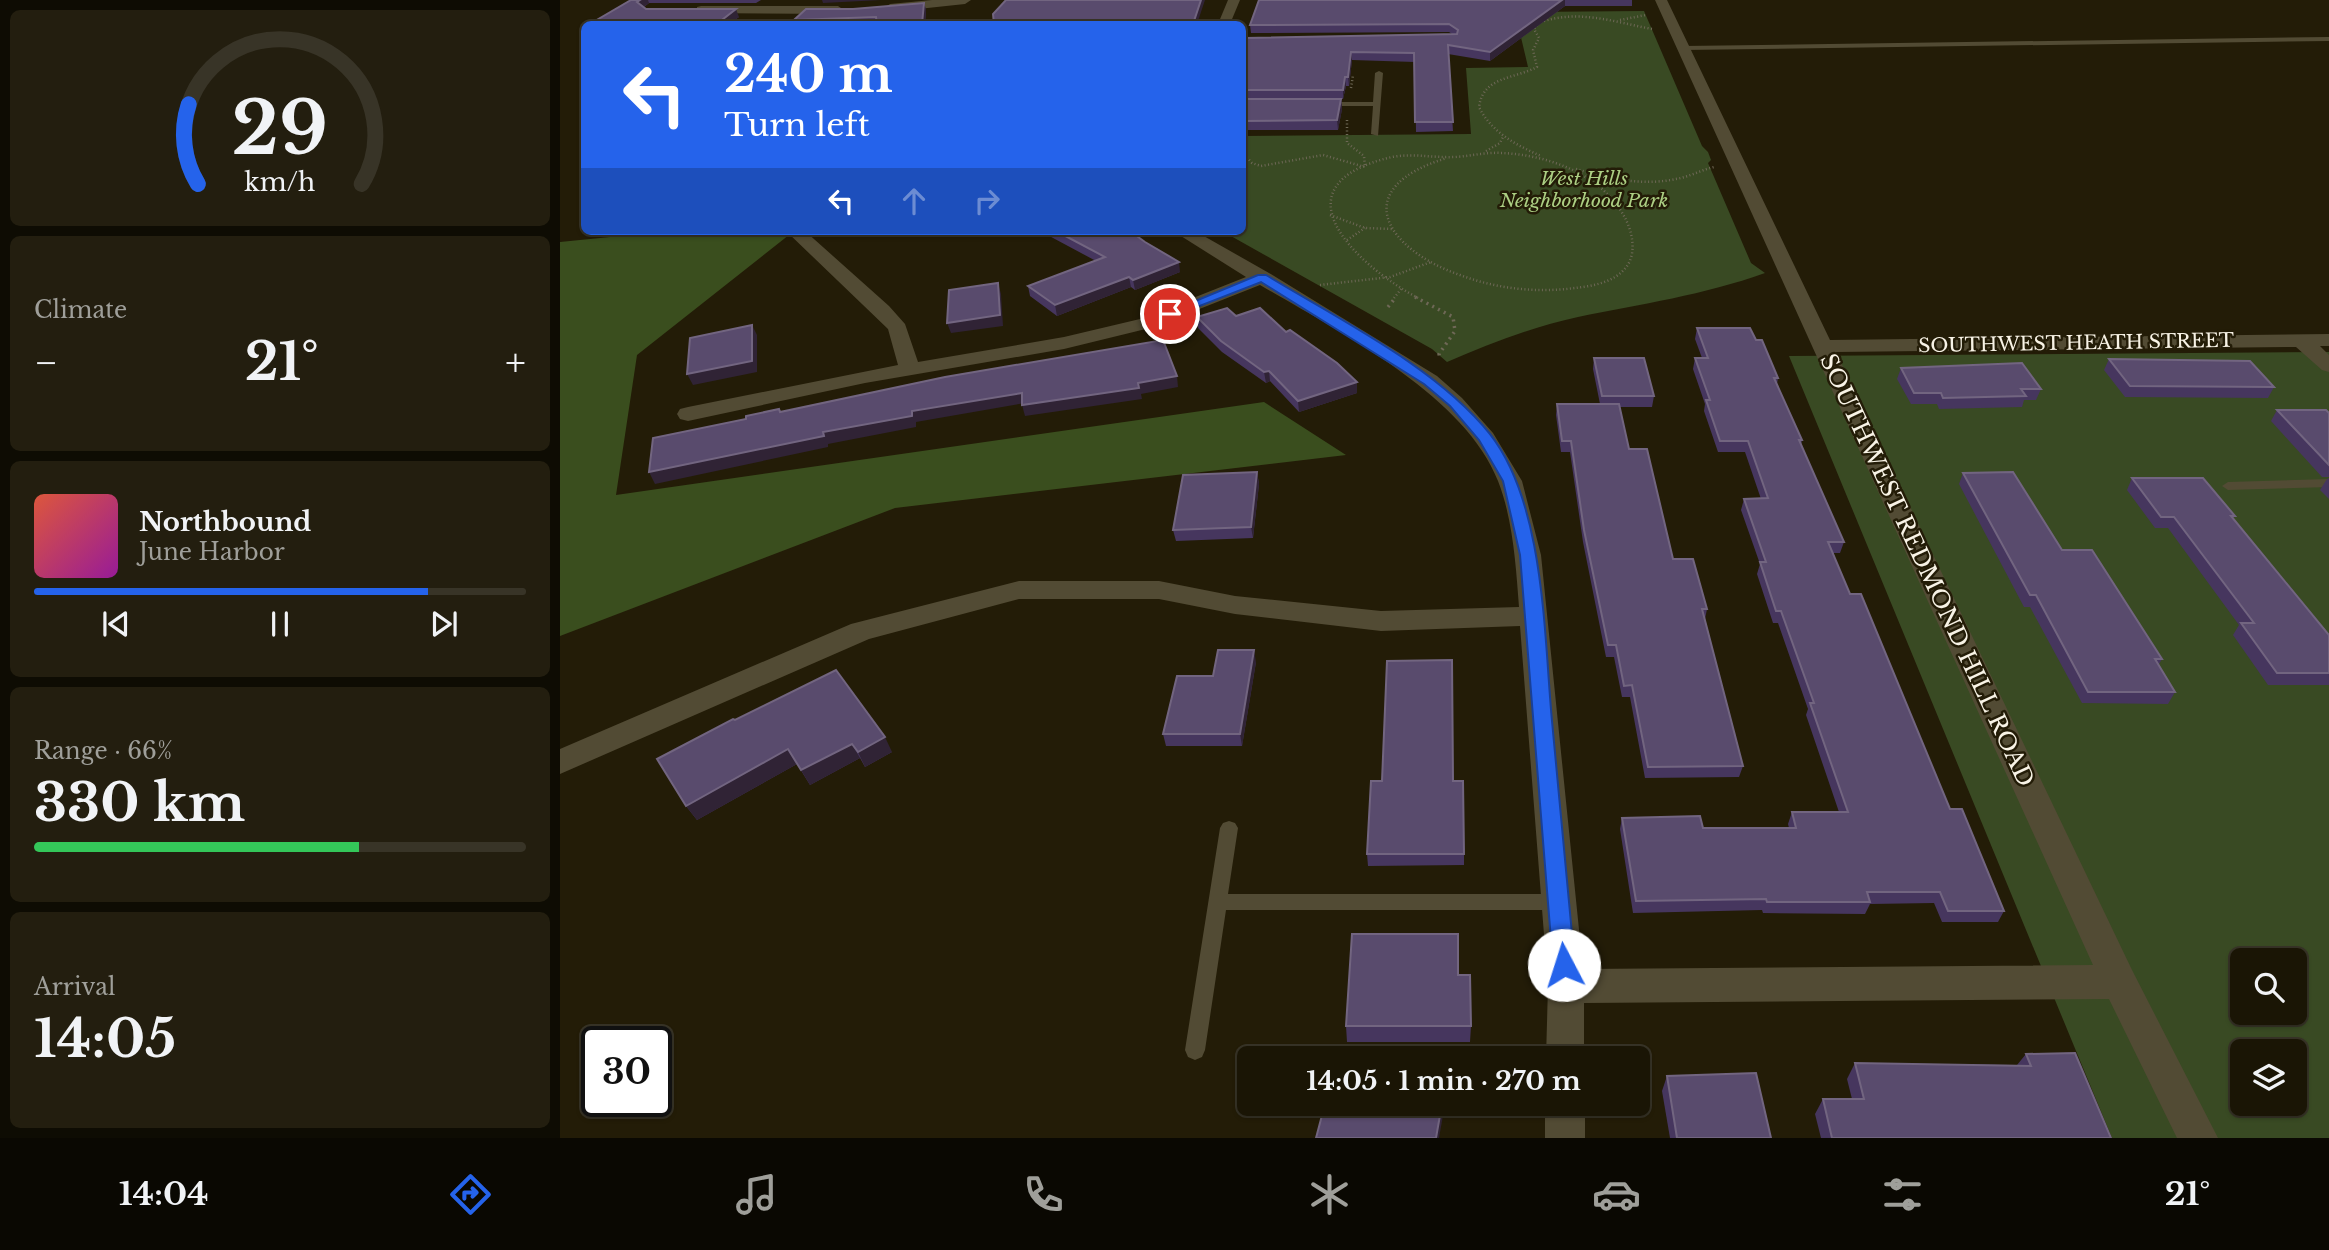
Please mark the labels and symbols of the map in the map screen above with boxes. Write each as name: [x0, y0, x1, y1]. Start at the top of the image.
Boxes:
park label: West Hills Neighborhood Park: [1499, 167, 1668, 212]
pin: [1140, 284, 1200, 344]
street label: SOUTHWEST HEATH STREET: [1918, 329, 2234, 357]
street label: SOUTHWEST REDMOND HILL ROAD: [1814, 349, 2040, 791]
position arrow: [1527, 928, 1601, 1002]
speed limit sign: 30: [581, 1026, 672, 1117]

